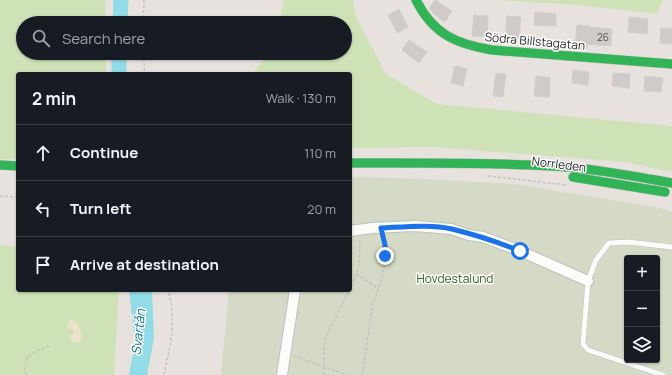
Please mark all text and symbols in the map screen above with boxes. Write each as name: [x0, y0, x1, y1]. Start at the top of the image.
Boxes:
search box: [16, 16, 352, 60]
icon: search: [30, 27, 52, 49]
text: Search here: [62, 28, 145, 49]
street label: Södra Billstagatan: [484, 28, 586, 54]
house number: 26: [597, 30, 609, 44]
text: 2 min: [32, 87, 76, 110]
text: Walk · 130 m: [266, 89, 336, 107]
icon: ahead: [32, 142, 54, 164]
text: Continue: [70, 142, 138, 163]
text: 110 m: [304, 144, 336, 162]
street label: Norrleden: [531, 152, 587, 176]
icon: left: [32, 198, 54, 220]
text: Turn left: [70, 198, 132, 219]
text: 20 m: [307, 200, 336, 218]
route start: [511, 242, 529, 260]
route end: [376, 247, 394, 265]
icon: arrive: [32, 254, 54, 276]
text: Arrive at destination: [70, 254, 219, 275]
map controls: [624, 255, 660, 363]
button: +: [624, 255, 660, 291]
park label: Hovdestalund: [417, 270, 493, 287]
button: −: [624, 291, 660, 327]
water label: Svartån: [127, 307, 150, 356]
button: layers: [624, 327, 660, 363]

